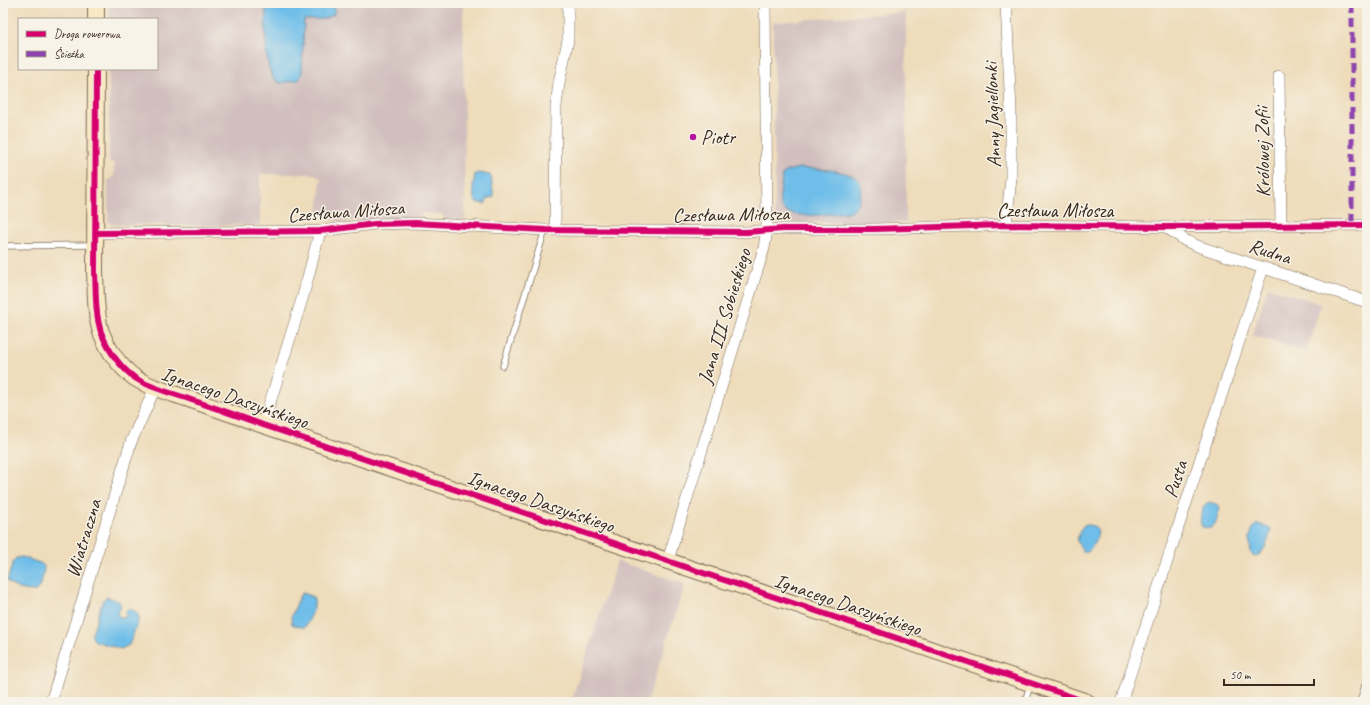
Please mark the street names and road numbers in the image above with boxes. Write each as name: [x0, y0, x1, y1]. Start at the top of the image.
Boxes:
street label: Anny Jagiellonki: [978, 60, 1007, 168]
street label: Królowej Zofii: [1249, 104, 1276, 198]
street label: Czesława Miłosza: [287, 195, 407, 228]
street label: Czesława Miłosza: [997, 198, 1115, 223]
street label: Czesława Miłosza: [673, 201, 791, 228]
street label: Rudna: [1246, 233, 1296, 271]
street label: Jana III Sobieskiego: [692, 245, 757, 388]
street label: Ignacego Daszyńskiego: [158, 361, 312, 435]
street label: Pusta: [1158, 456, 1194, 501]
street label: Ignacego Daszyńskiego: [464, 465, 618, 539]
street label: Wiatraczna: [60, 495, 108, 580]
street label: Ignacego Daszyńskiego: [771, 568, 925, 642]

